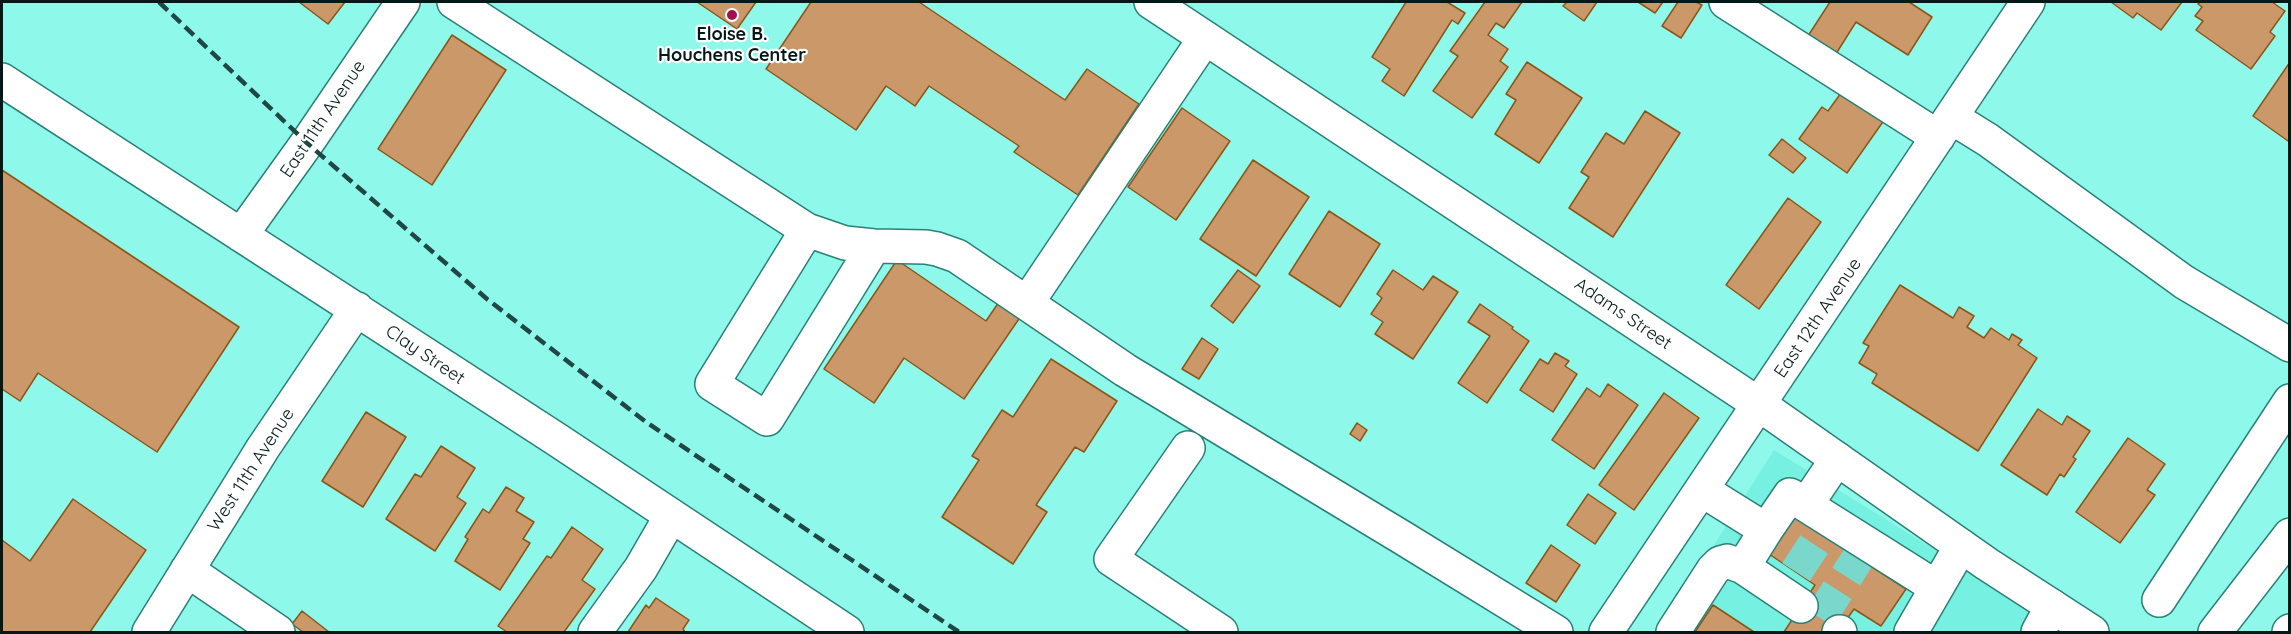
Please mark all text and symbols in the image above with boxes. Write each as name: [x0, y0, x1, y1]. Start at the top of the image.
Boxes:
marker: Eloise B. Houchens Center: [725, 8, 739, 22]
place label: Eloise B. Houchens Center: [658, 24, 806, 66]
street label: East 11th Avenue: [276, 56, 370, 182]
street label: East 12th Avenue: [1770, 254, 1866, 382]
street label: Adams Street: [1570, 274, 1676, 354]
street label: Clay Street: [381, 321, 469, 389]
street label: West 11th Avenue: [203, 404, 299, 536]

